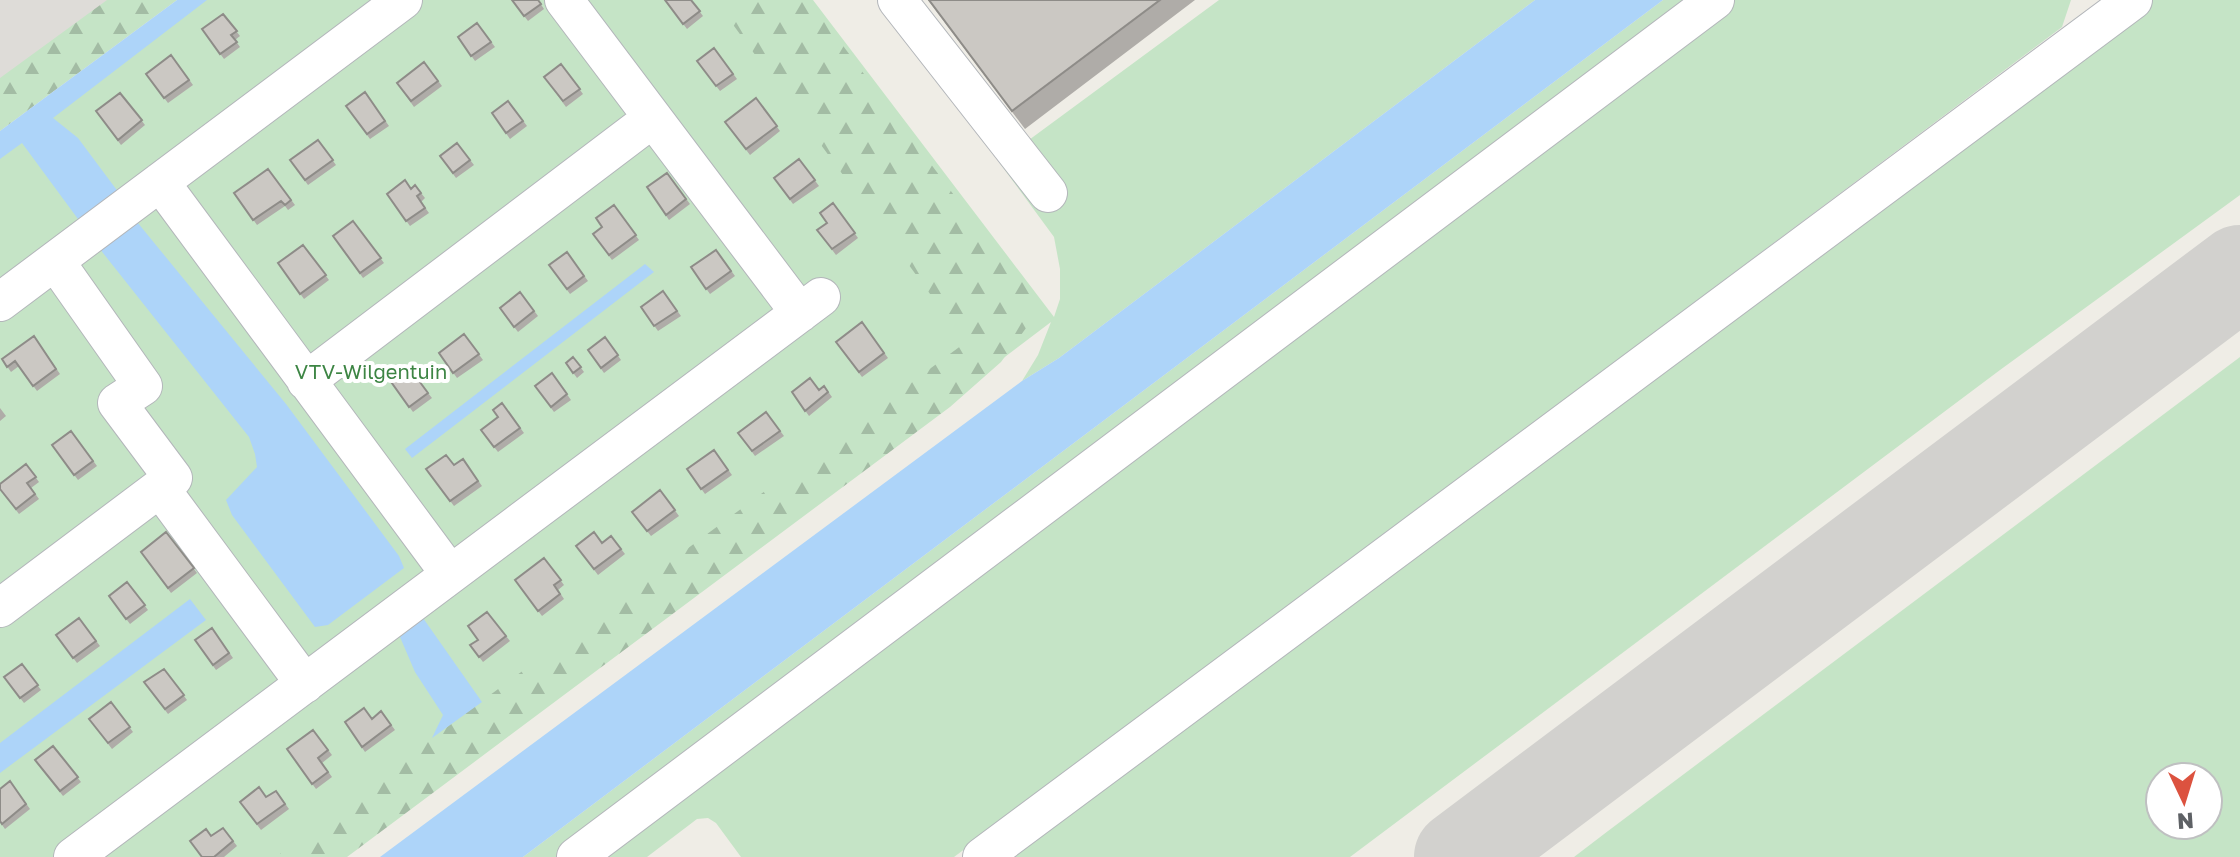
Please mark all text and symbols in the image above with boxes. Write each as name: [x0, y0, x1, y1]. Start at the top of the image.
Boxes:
park label: VTV-Wilgentuin: [295, 359, 447, 383]
north arrow: [2144, 761, 2224, 841]
text: N: [2176, 807, 2195, 836]

